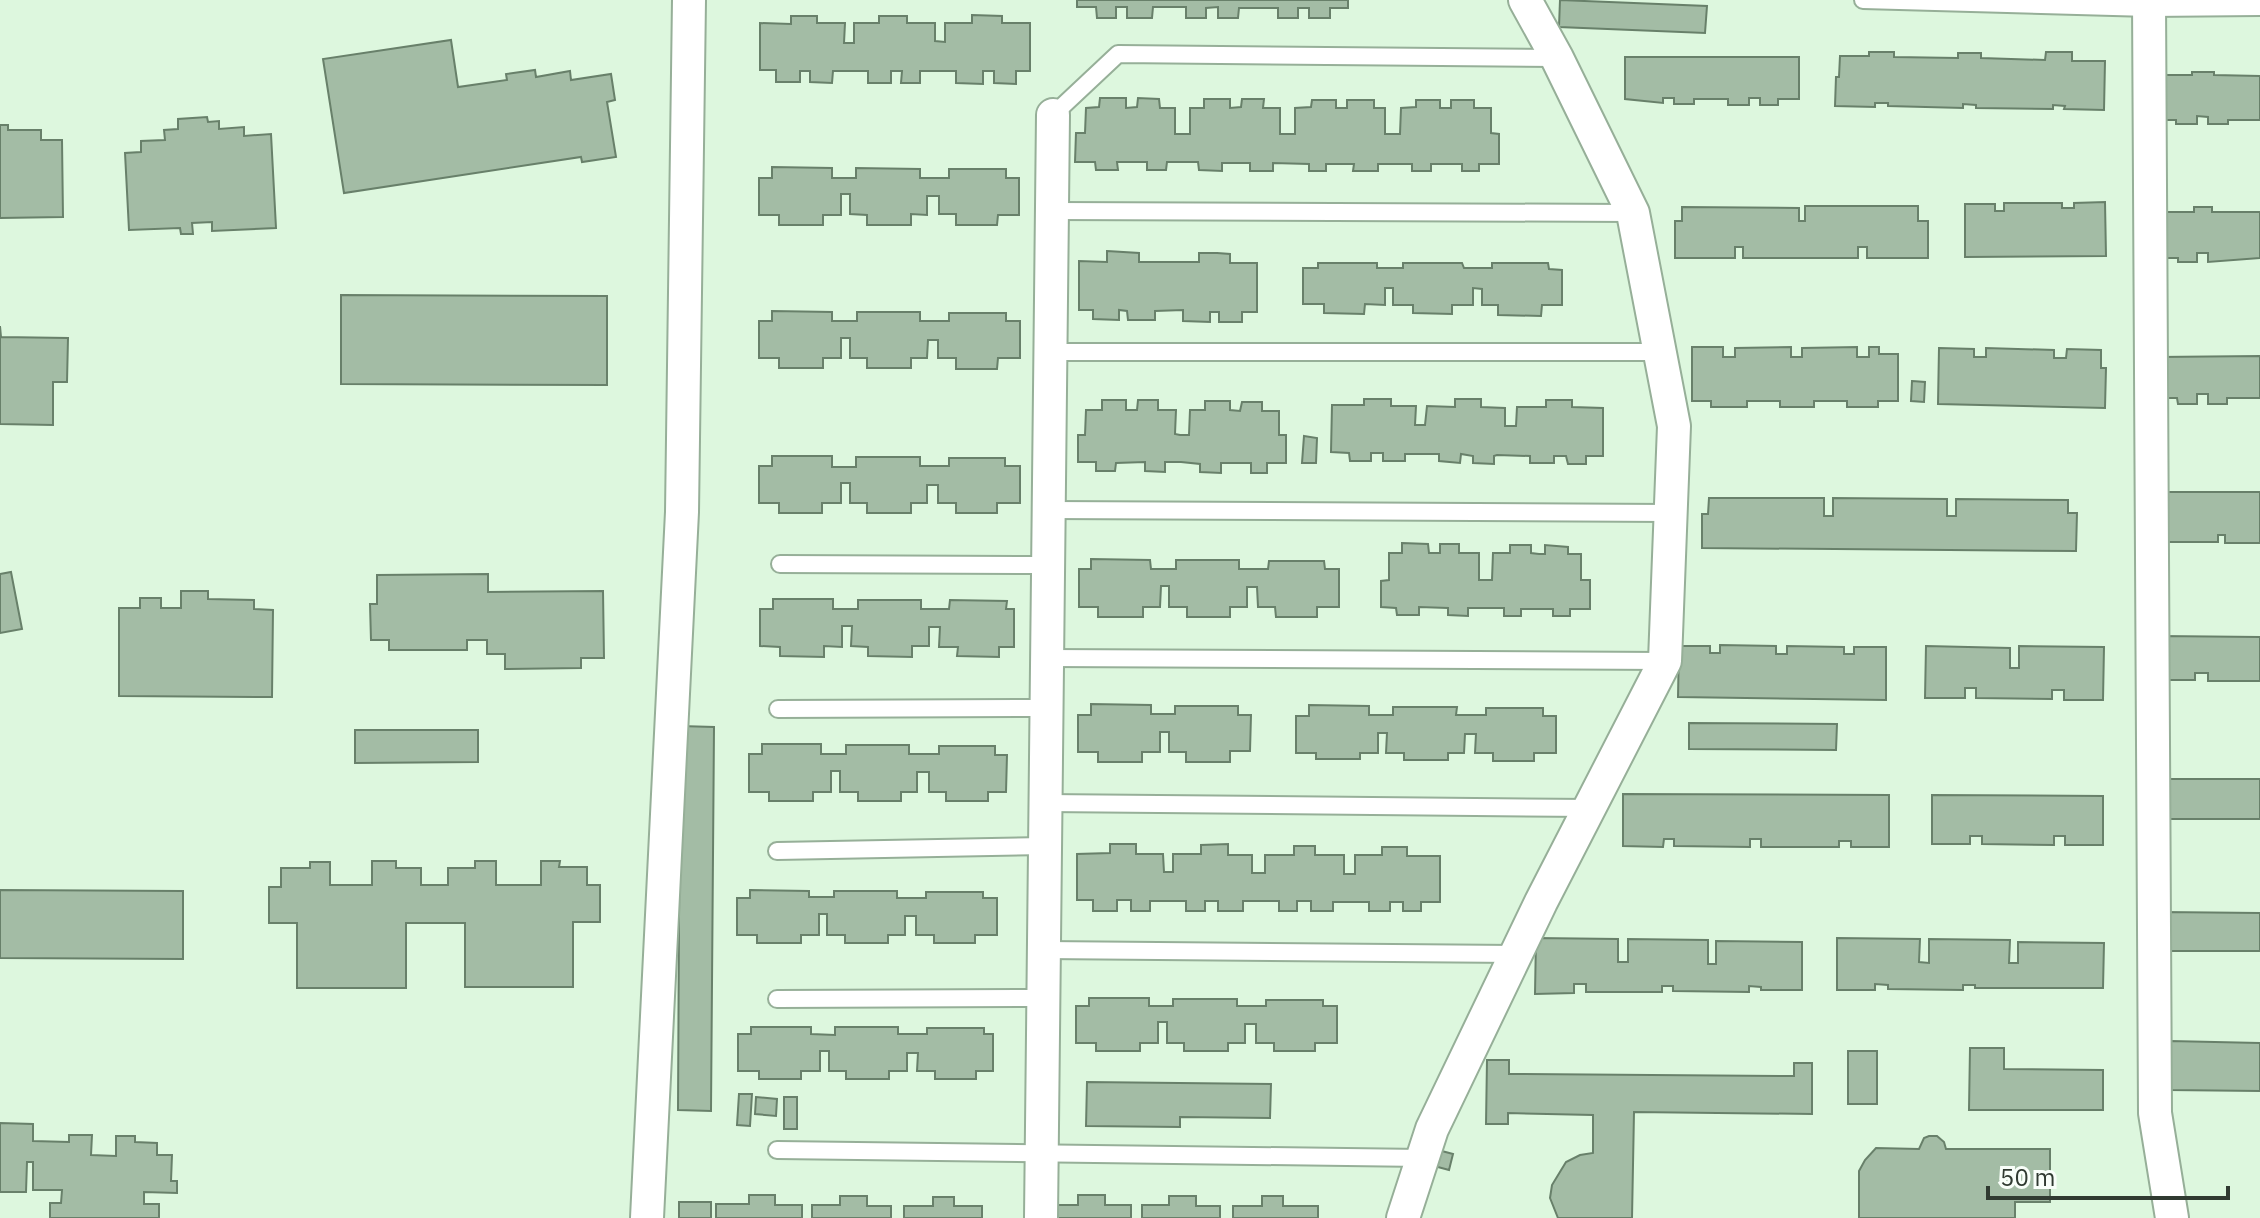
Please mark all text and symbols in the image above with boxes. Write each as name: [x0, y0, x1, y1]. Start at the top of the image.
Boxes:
scale bar: [1988, 1150, 2228, 1200]
text: 50 m: [2000, 1161, 2055, 1193]

